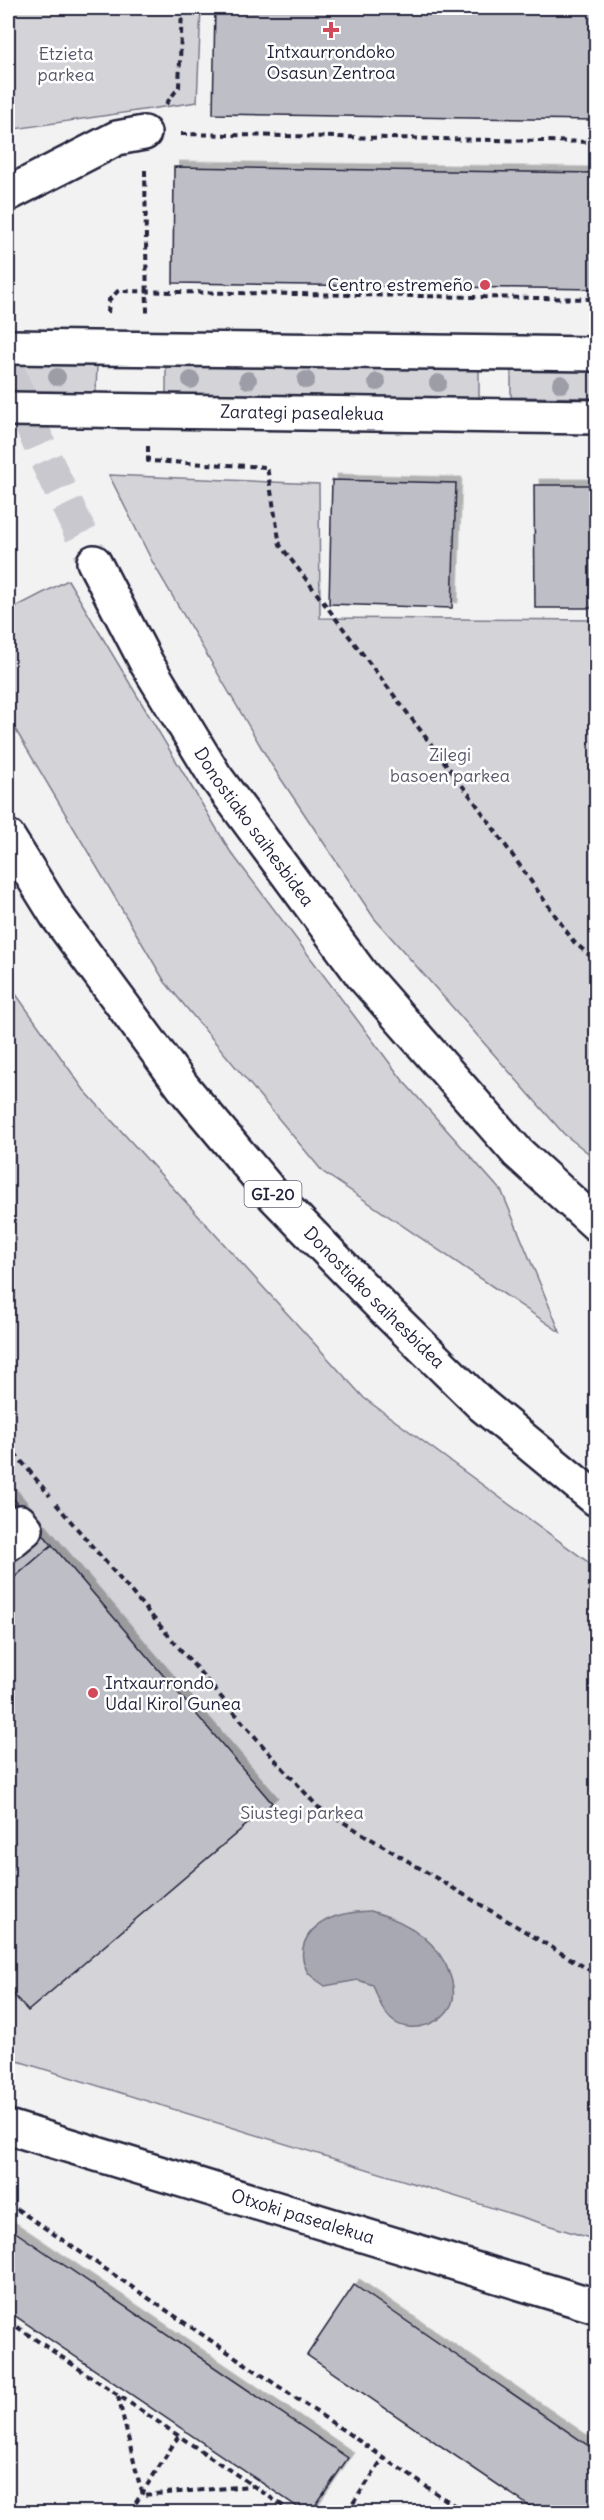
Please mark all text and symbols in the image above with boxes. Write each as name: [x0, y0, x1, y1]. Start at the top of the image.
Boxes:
marker: Intxaurrondoko Osasun Zentroa: [322, 21, 340, 39]
place label: Intxaurrondoko Osasun Zentroa: [267, 40, 395, 84]
park label: Etzieta parkea: [38, 42, 94, 86]
place label: Centro estremeño: [328, 273, 473, 296]
marker: Centro estremeño: [478, 278, 492, 292]
street label: Zarategi pasealekua: [220, 400, 384, 425]
street label: Donostiako saihesbidea: [189, 743, 319, 911]
park label: Zilegi basoen parkea: [390, 743, 510, 787]
road number: GI-20: [244, 1181, 302, 1207]
street label: Donostiako saihesbidea: [299, 1221, 450, 1373]
place label: Intxaurrondo Udal Kirol Gunea: [105, 1671, 241, 1715]
marker: Intxaurrondo Udal Kirol Gunea: [86, 1686, 100, 1700]
park label: Siustegi parkea: [240, 1801, 364, 1824]
street label: Otxoki pasealekua: [228, 2184, 377, 2249]

